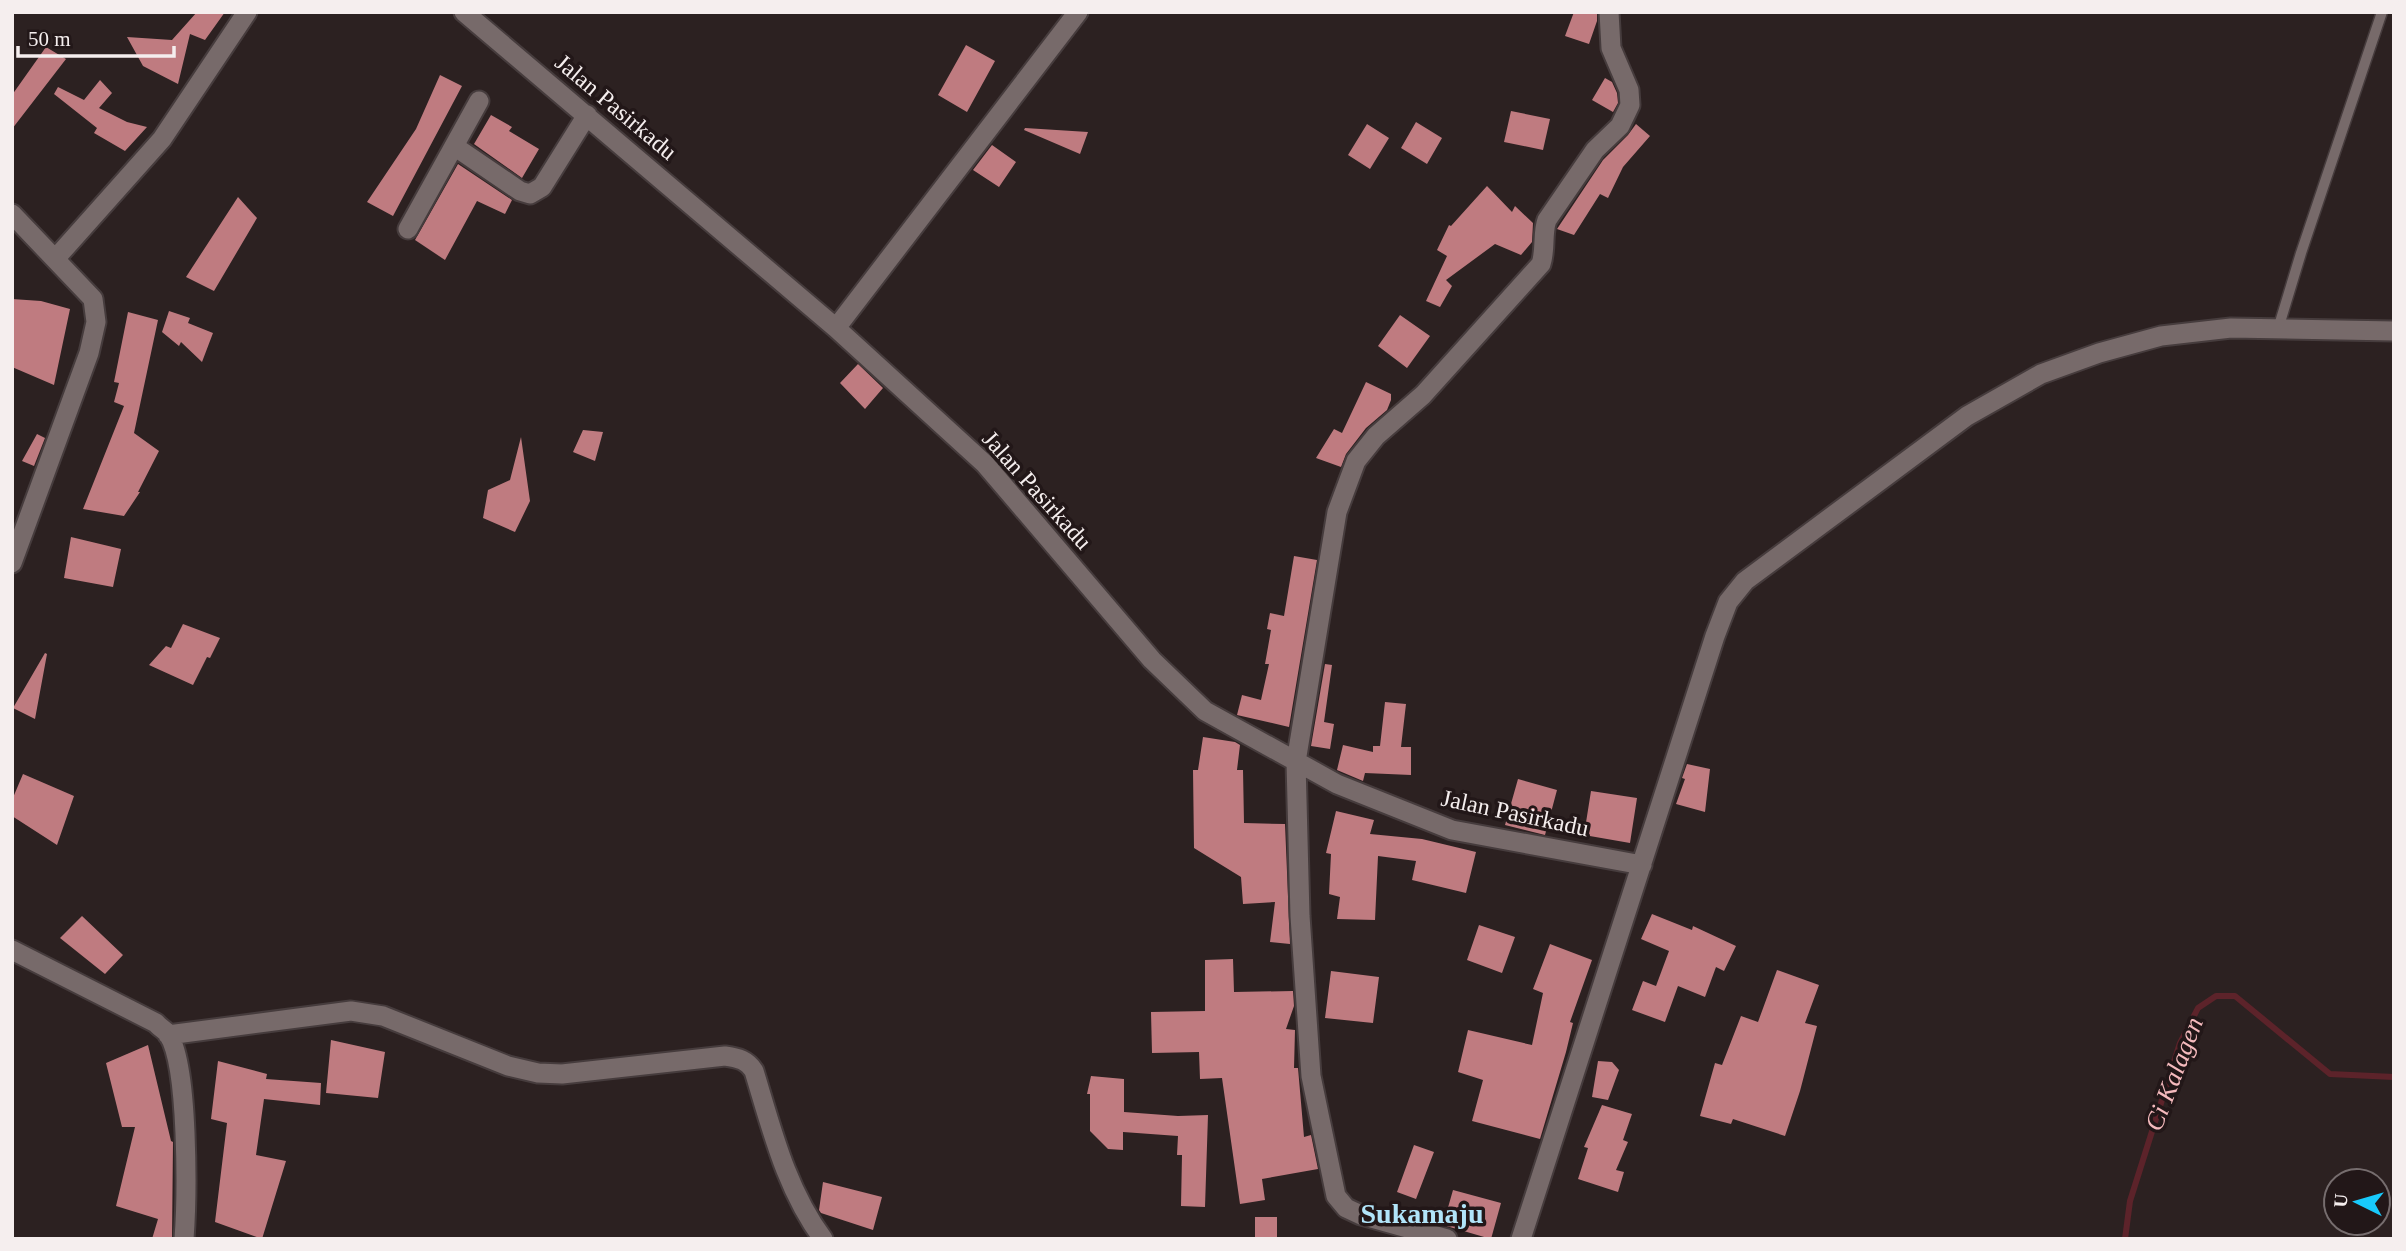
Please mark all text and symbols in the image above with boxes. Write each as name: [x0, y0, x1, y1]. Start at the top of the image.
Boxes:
scale bar: [18, 14, 173, 58]
text: 50 m: [28, 27, 71, 51]
street label: Jalan Pasirkadu: [550, 49, 682, 165]
street label: Jalan Pasirkadu: [977, 426, 1097, 554]
street label: Jalan Pasirkadu: [1439, 785, 1591, 841]
water label: Ci Kalagen: [2139, 1013, 2209, 1135]
north arrow: [2322, 1167, 2392, 1237]
text: U: [2330, 1193, 2352, 1208]
district label: Sukamaju: [1361, 1198, 1483, 1229]

